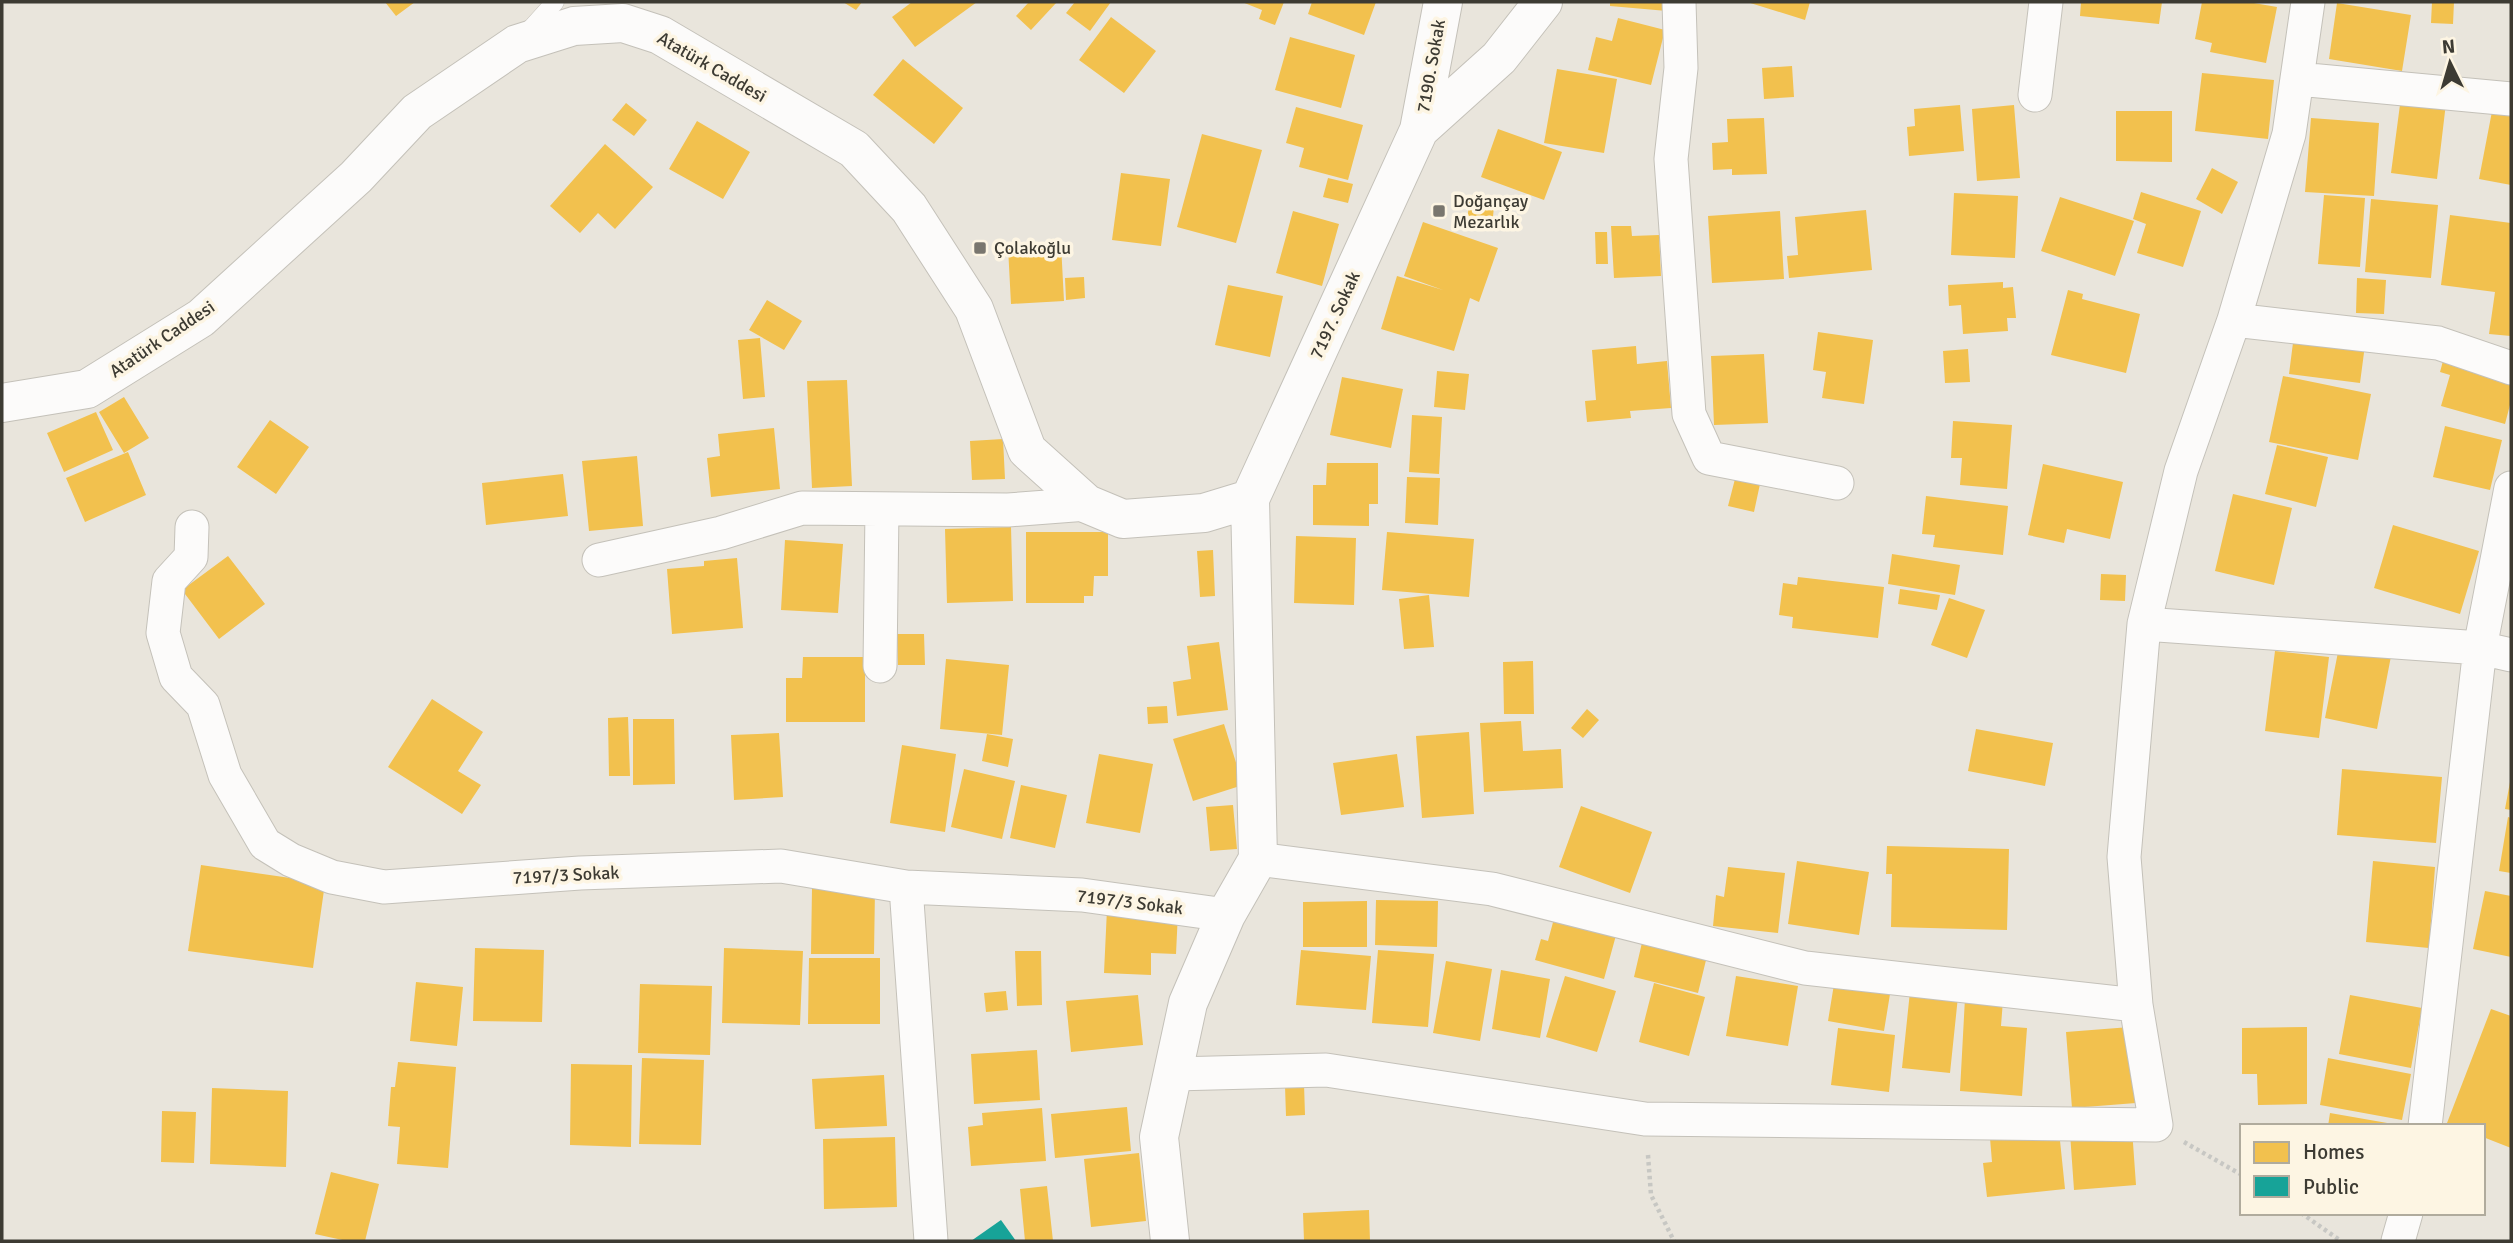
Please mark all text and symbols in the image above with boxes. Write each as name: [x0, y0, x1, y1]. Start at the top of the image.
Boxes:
street label: 7190. Sokak: [1412, 18, 1450, 114]
street label: Atatürk Caddesi: [654, 27, 770, 107]
north arrow: [2415, 28, 2485, 98]
text: N: [2441, 35, 2456, 60]
place label: Doğançay Mezarlık: [1453, 190, 1529, 233]
marker: Doğançay Mezarlık: [1431, 203, 1447, 219]
place label: Çolakoğlu: [994, 237, 1071, 259]
marker: Çolakoğlu: [972, 240, 988, 256]
street label: 7197. Sokak: [1305, 268, 1365, 362]
street label: Atatürk Caddesi: [105, 296, 219, 382]
street label: 7197/3 Sokak: [512, 861, 620, 889]
street label: 7197/3 Sokak: [1076, 885, 1184, 919]
legend: [2240, 1124, 2485, 1215]
text: Homes: [2303, 1139, 2365, 1165]
text: Public: [2303, 1174, 2359, 1200]

